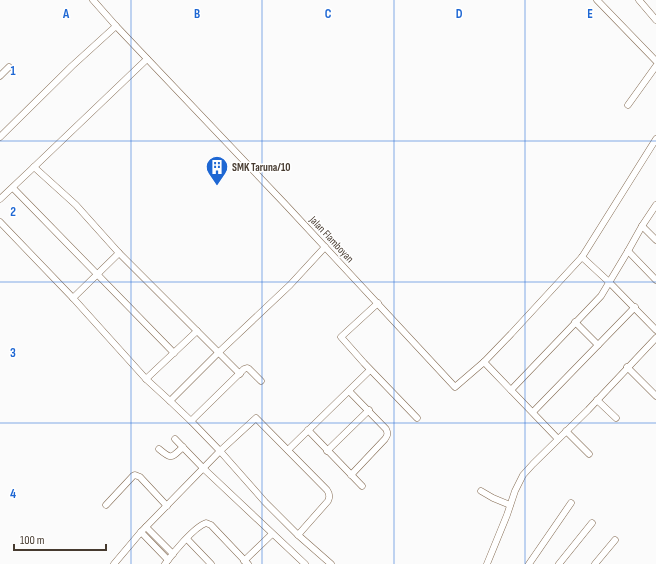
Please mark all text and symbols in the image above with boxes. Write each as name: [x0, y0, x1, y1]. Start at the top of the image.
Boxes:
text: A: [62, 6, 70, 22]
text: B: [194, 6, 200, 22]
text: C: [325, 6, 332, 22]
text: D: [456, 6, 463, 22]
text: E: [587, 6, 593, 22]
text: 1: [10, 63, 16, 79]
building icon: SMK Taruna/10: [204, 154, 230, 187]
place label: SMK Taruna/10: [232, 161, 291, 174]
text: 2: [10, 204, 16, 220]
street label: Jalan Flamboyan: [306, 213, 357, 265]
text: 3: [10, 345, 16, 361]
text: 4: [10, 486, 16, 502]
scale bar: [14, 526, 106, 552]
text: 100 m: [20, 533, 45, 548]

